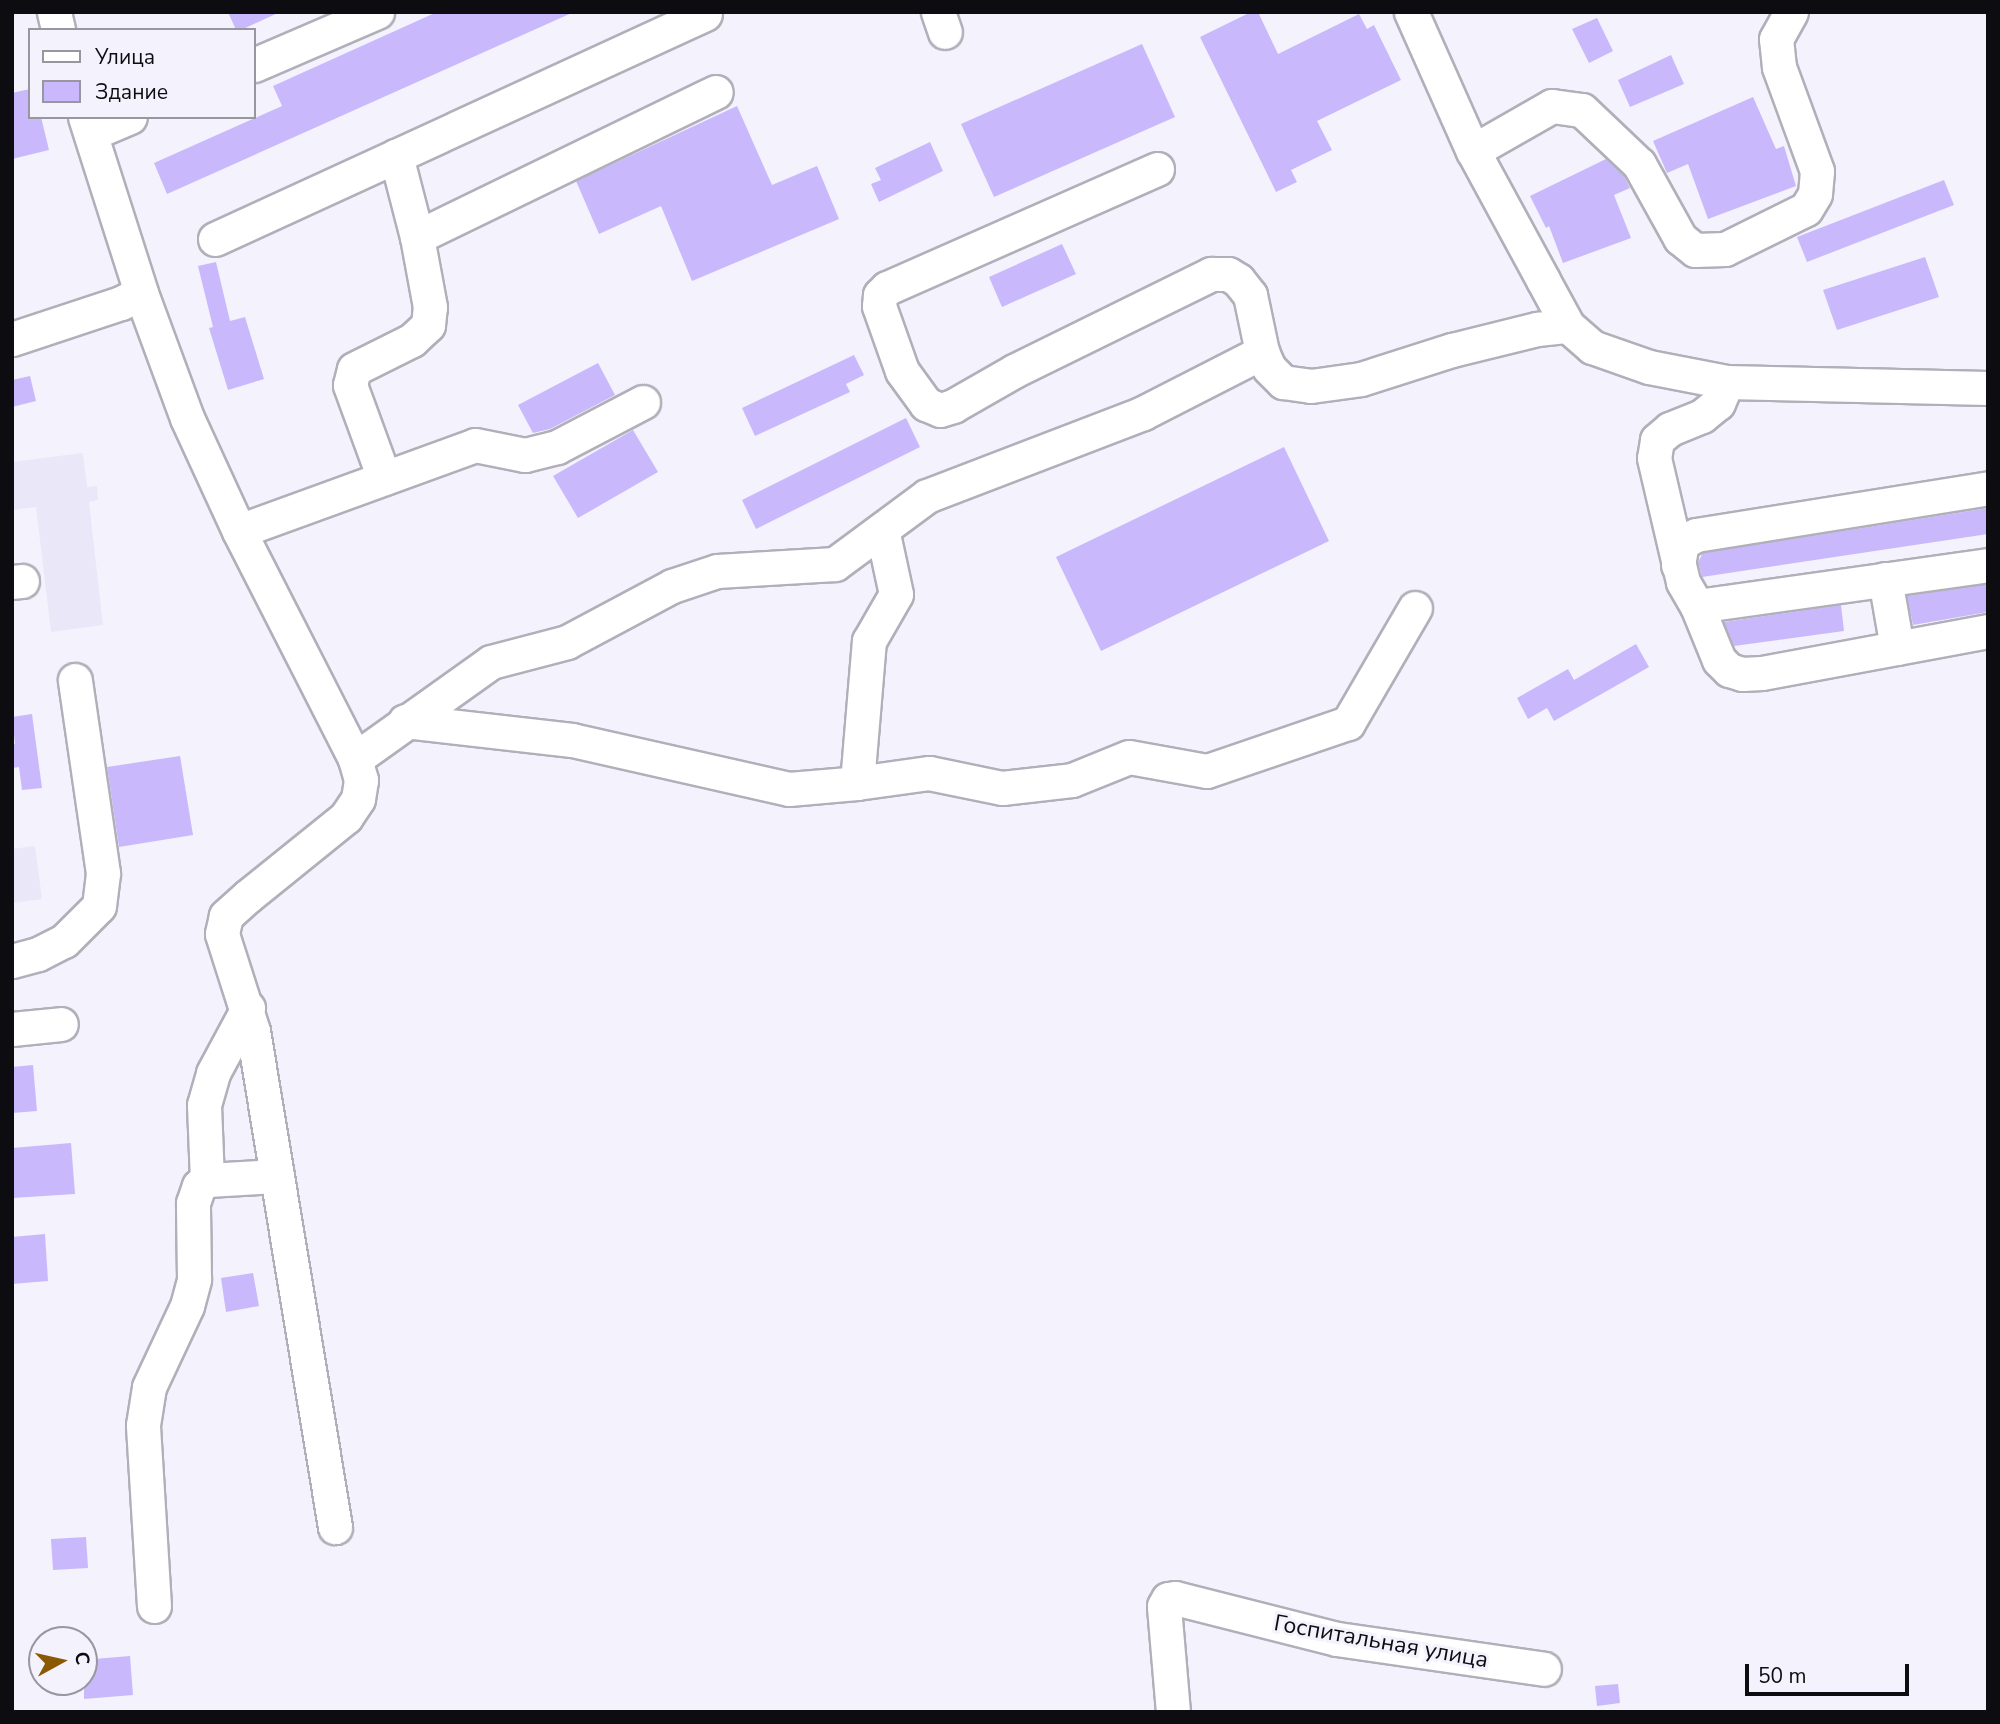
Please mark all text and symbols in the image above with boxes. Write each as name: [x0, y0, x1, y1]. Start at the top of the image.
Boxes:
legend: [28, 28, 256, 119]
text: Улица: [95, 43, 155, 71]
text: Здание: [95, 78, 168, 106]
street label: Госпитальная улица: [1272, 1610, 1490, 1674]
north arrow: [28, 1626, 98, 1696]
text: С: [68, 1650, 96, 1667]
scale bar: [1748, 1650, 1912, 1694]
text: 50 m: [1758, 1662, 1807, 1690]

